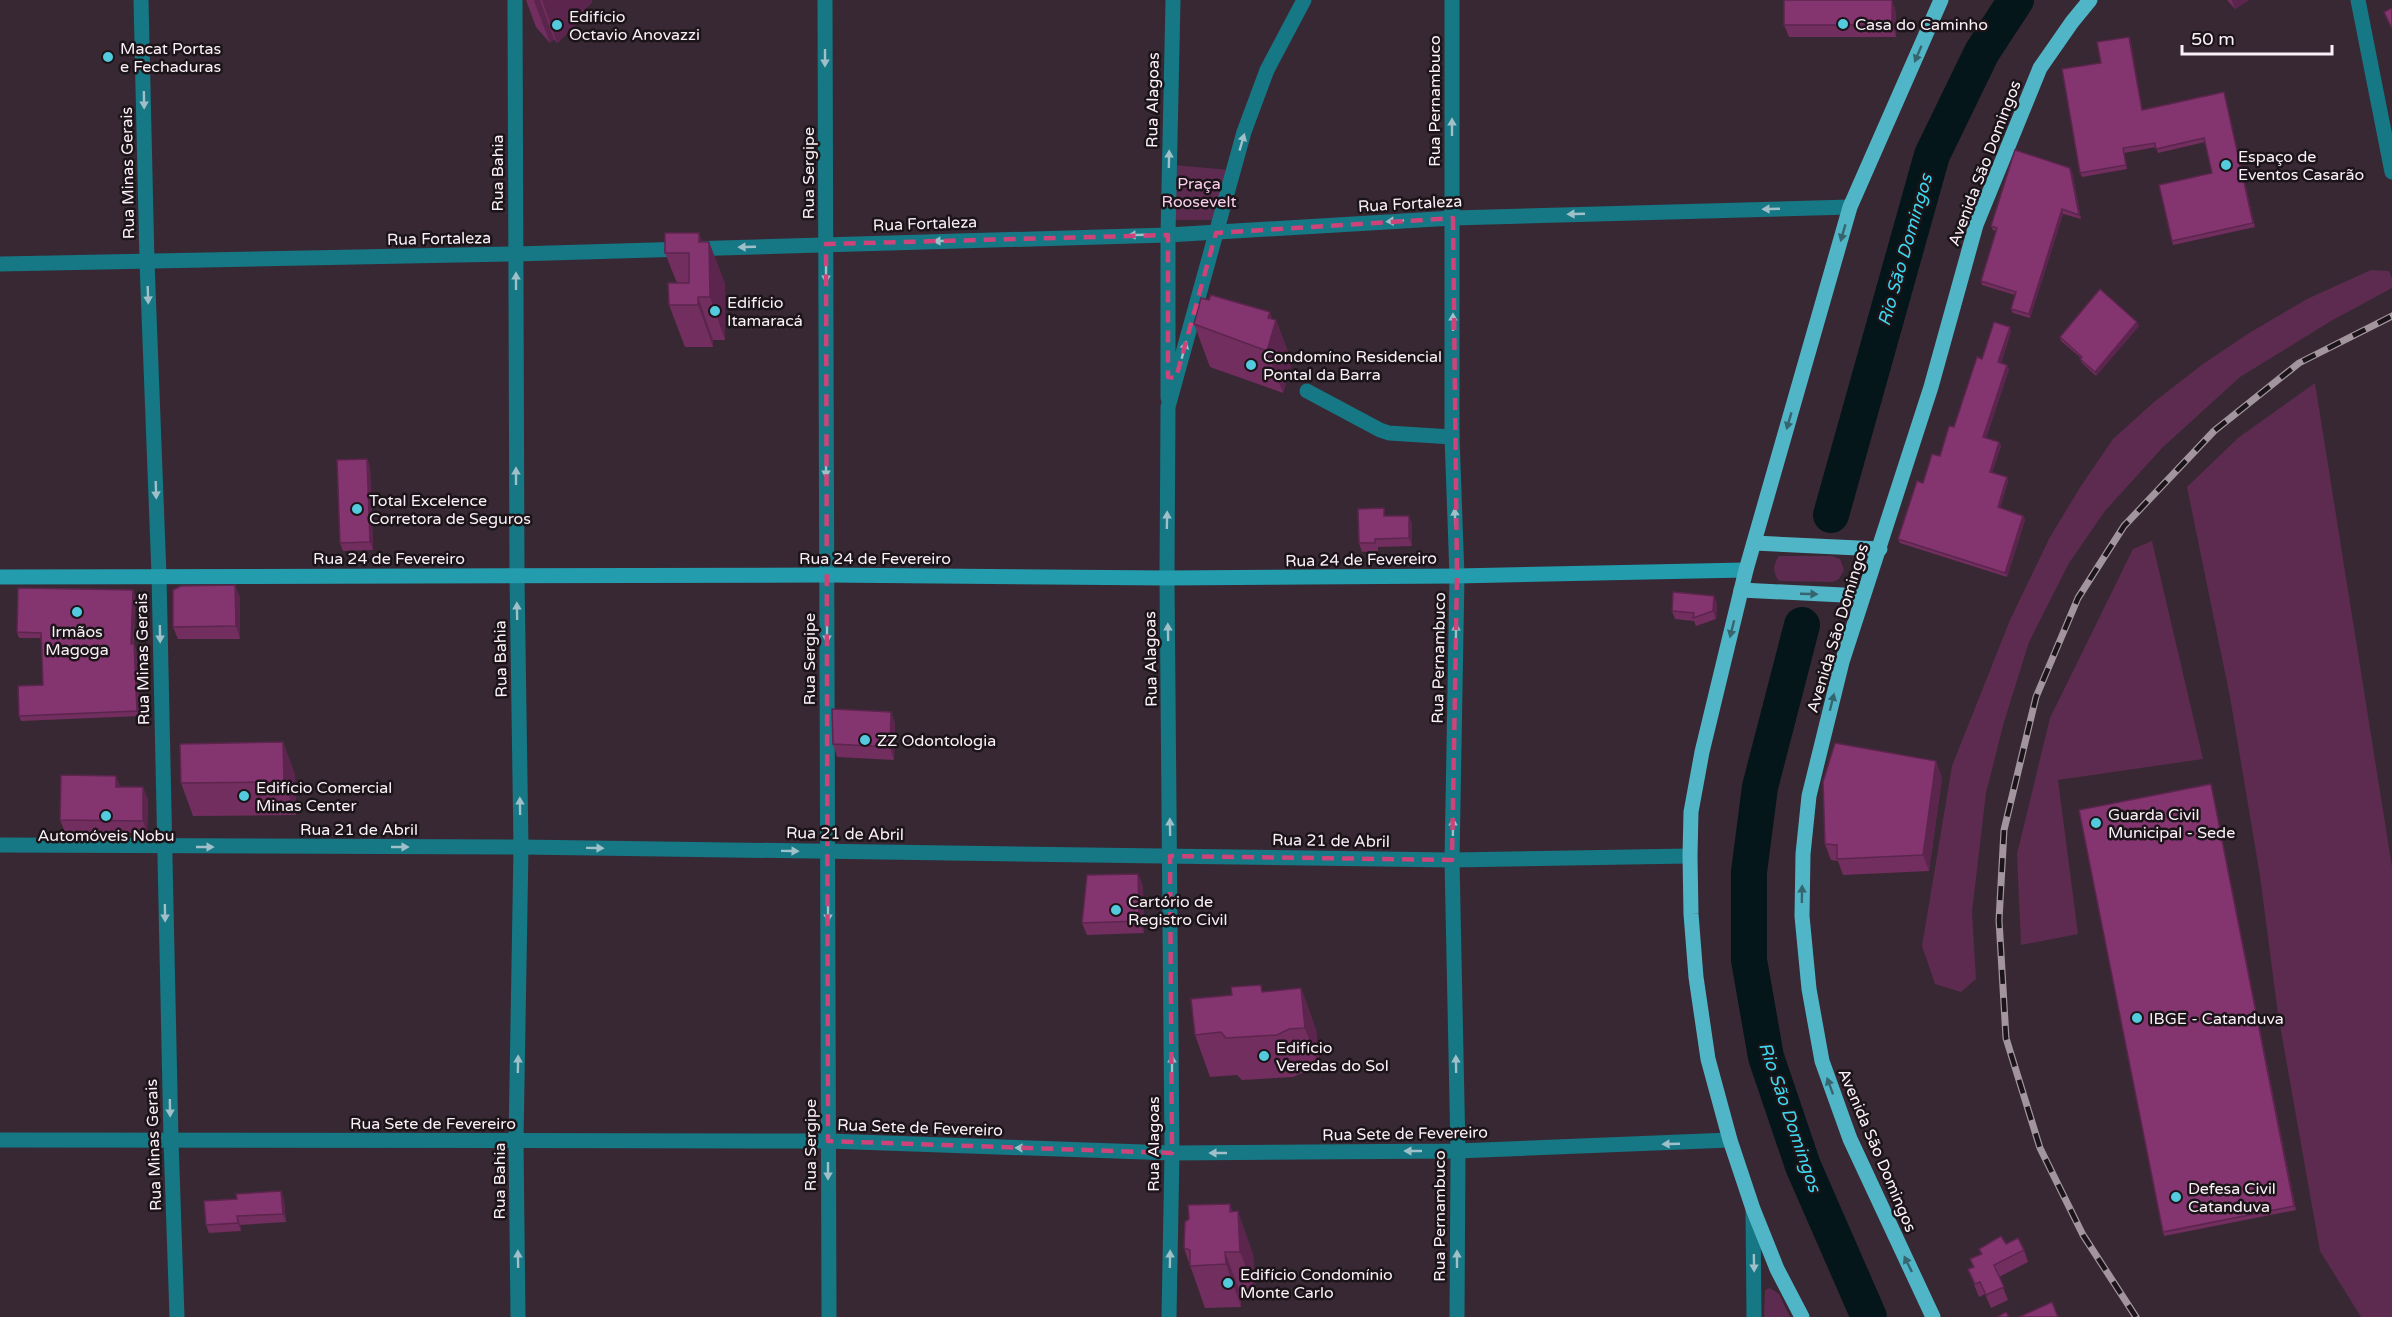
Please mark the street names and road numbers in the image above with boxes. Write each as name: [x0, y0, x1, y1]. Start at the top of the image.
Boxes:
street label: Rua Pernambuco: [1425, 35, 1445, 167]
street label: Rua Alagoas: [1142, 52, 1164, 148]
street label: Avenida São Domingos: [1944, 78, 2026, 249]
street label: Rua Minas Gerais: [117, 107, 139, 239]
street label: Rua Sergipe: [799, 127, 819, 219]
street label: Rua Bahia: [488, 134, 508, 212]
street label: Rua Fortaleza: [1357, 191, 1463, 217]
street label: Rua Fortaleza: [873, 212, 978, 236]
street label: Rua Fortaleza: [387, 228, 491, 250]
street label: Avenida São Domingos: [1803, 541, 1873, 715]
street label: Rua 24 de Fevereiro: [313, 549, 465, 569]
street label: Rua 24 de Fevereiro: [799, 549, 951, 569]
street label: Rua 24 de Fevereiro: [1285, 549, 1437, 571]
street label: Rua Pernambuco: [1428, 592, 1450, 724]
street label: Rua Minas Gerais: [132, 593, 154, 725]
street label: Rua Alagoas: [1140, 611, 1162, 707]
street label: Rua Sergipe: [800, 613, 820, 705]
street label: Rua Bahia: [490, 620, 512, 698]
street label: Rua 21 de Abril: [300, 820, 418, 840]
street label: Rua 21 de Abril: [786, 823, 904, 845]
street label: Rua 21 de Abril: [1272, 830, 1390, 852]
street label: Avenida São Domingos: [1834, 1066, 1921, 1235]
street label: Rua Minas Gerais: [142, 1079, 166, 1211]
street label: Rua Alagoas: [1144, 1096, 1164, 1192]
street label: Rua Sergipe: [801, 1099, 821, 1191]
street label: Rua Sete de Fevereiro: [350, 1114, 516, 1134]
street label: Rua Sete de Fevereiro: [837, 1115, 1003, 1141]
street label: Rua Sete de Fevereiro: [1322, 1123, 1488, 1145]
street label: Rua Bahia: [490, 1142, 510, 1220]
street label: Rua Pernambuco: [1430, 1150, 1450, 1282]

